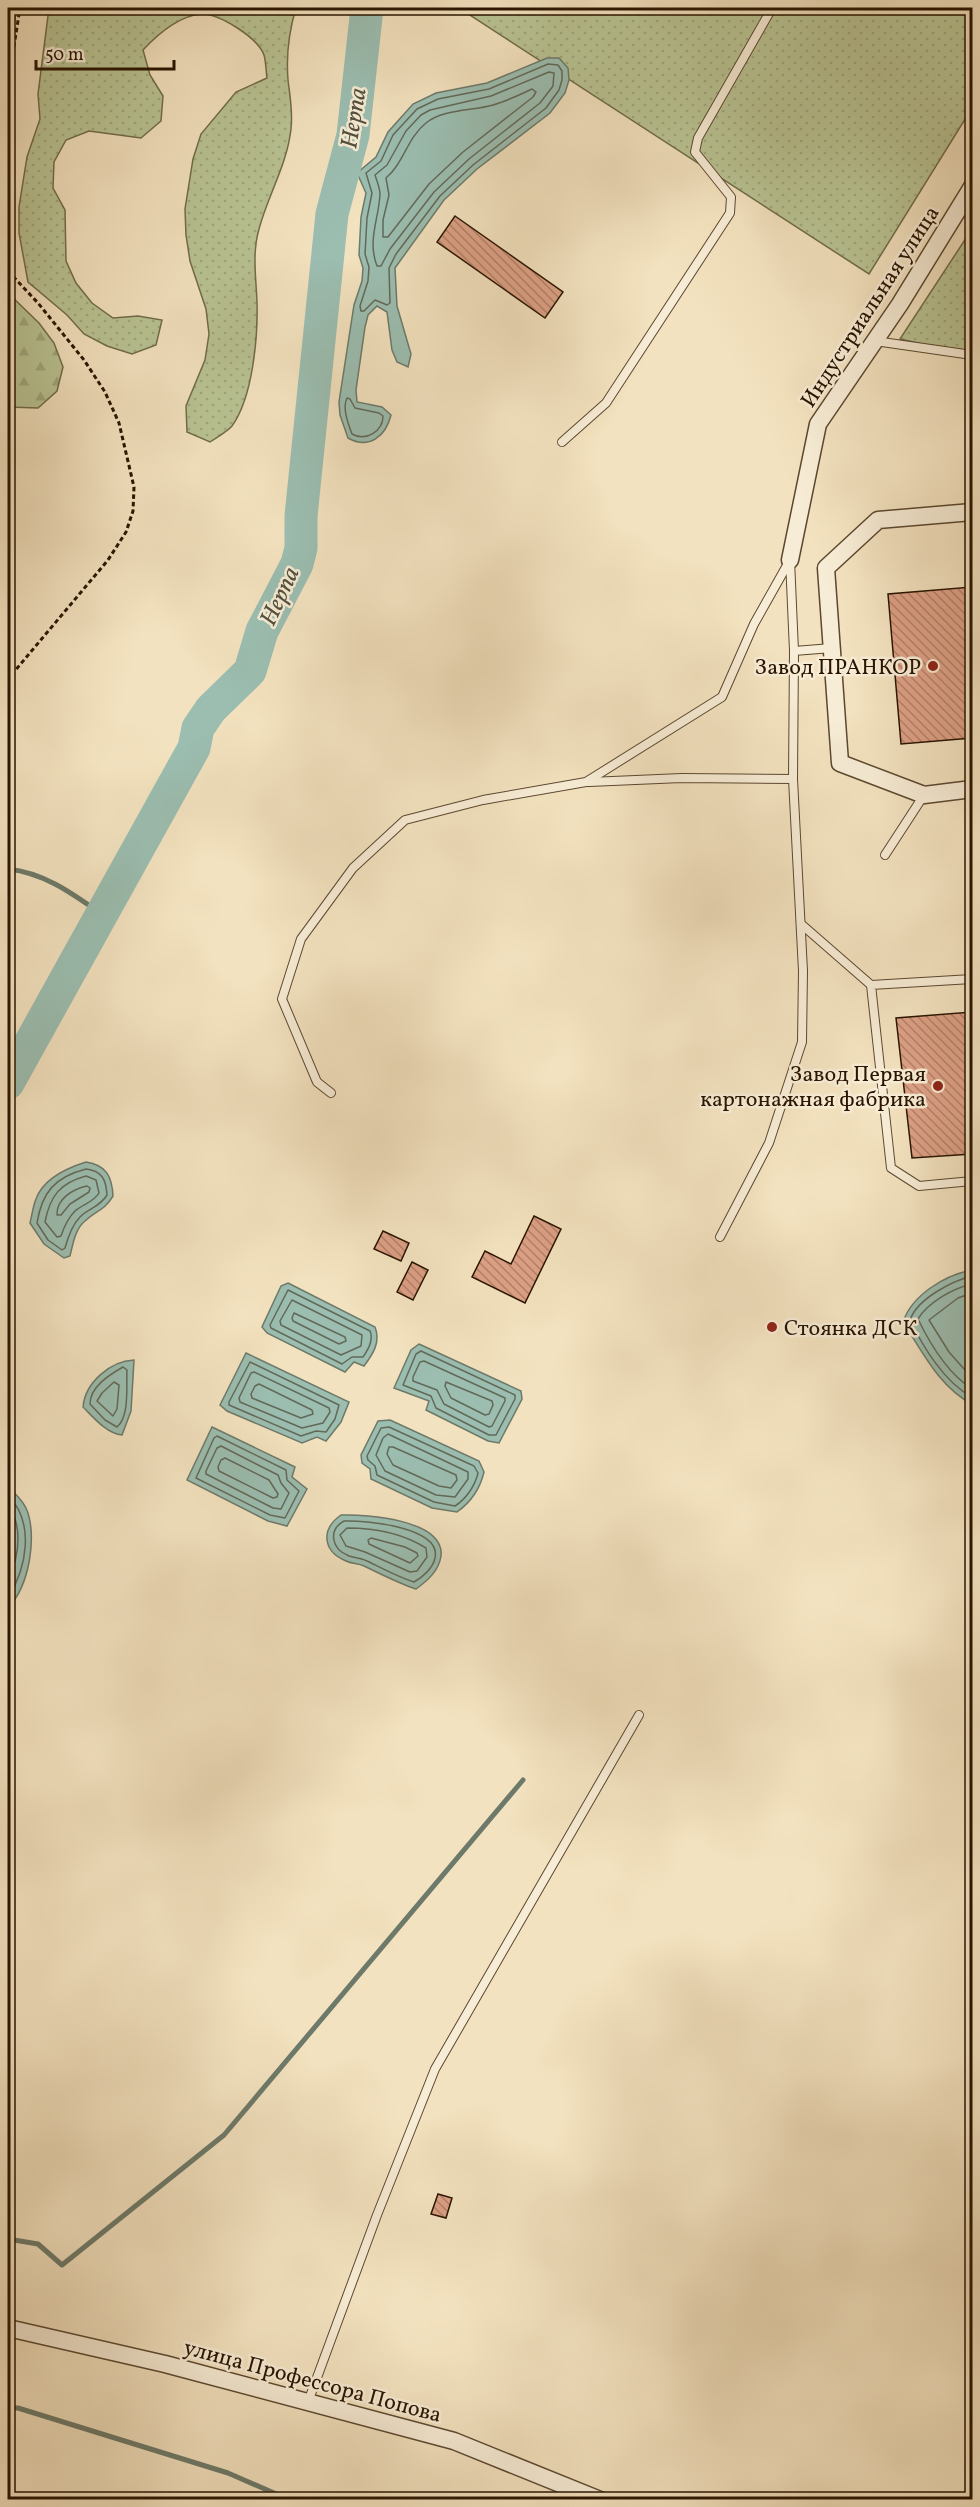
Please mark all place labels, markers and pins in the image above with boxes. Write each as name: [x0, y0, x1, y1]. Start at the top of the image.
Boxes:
place label: Завод ПРАНКОР: [755, 653, 921, 684]
marker: Завод ПРАНКОР: [926, 659, 940, 673]
place label: Завод Первая картонажная фабрика: [700, 1060, 926, 1116]
marker: Завод Первая картонажная фабрика: [931, 1079, 945, 1093]
place label: Стоянка ДСК: [784, 1314, 917, 1345]
marker: Стоянка ДСК: [765, 1320, 779, 1334]

